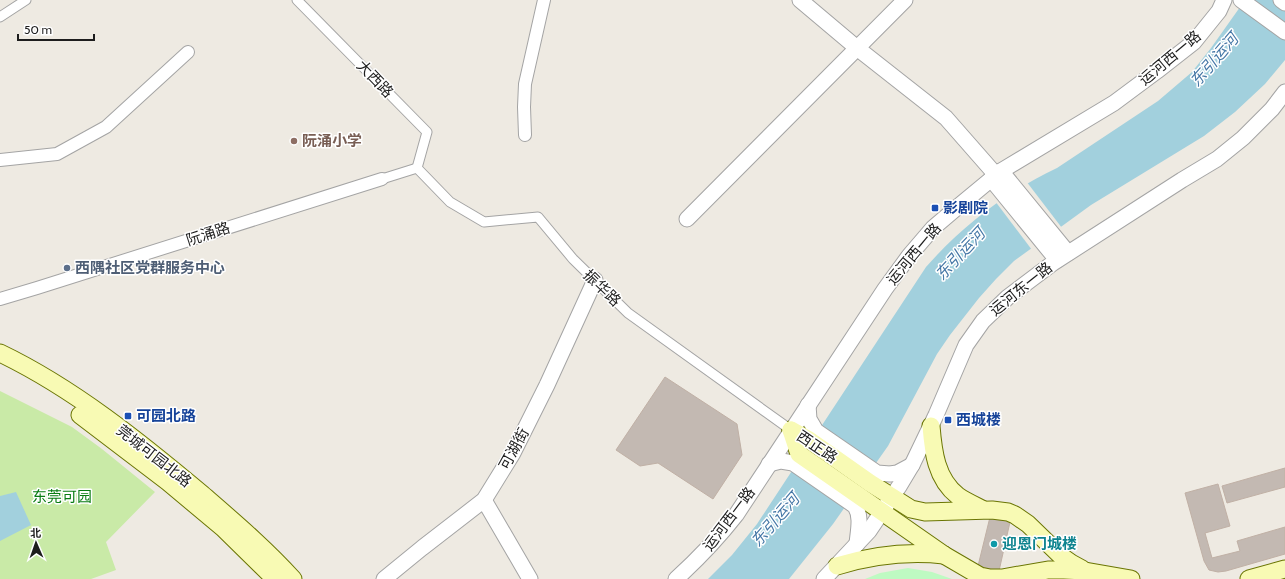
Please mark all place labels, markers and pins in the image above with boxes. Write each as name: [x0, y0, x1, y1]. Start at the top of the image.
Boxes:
place label: 阮涌小学: [302, 132, 362, 150]
marker: 阮涌小学: [289, 136, 299, 146]
place label: 影剧院: [943, 199, 988, 217]
marker: 影剧院: [930, 203, 940, 213]
place label: 西隅社区党群服务中心: [75, 259, 225, 277]
marker: 西隅社区党群服务中心: [62, 263, 72, 273]
place label: 可园北路: [136, 407, 196, 425]
marker: 可园北路: [123, 411, 133, 421]
place label: 西城楼: [956, 411, 1001, 429]
marker: 西城楼: [943, 415, 953, 425]
place label: 迎恩门城楼: [1002, 535, 1077, 553]
marker: 迎恩门城楼: [989, 539, 999, 549]

